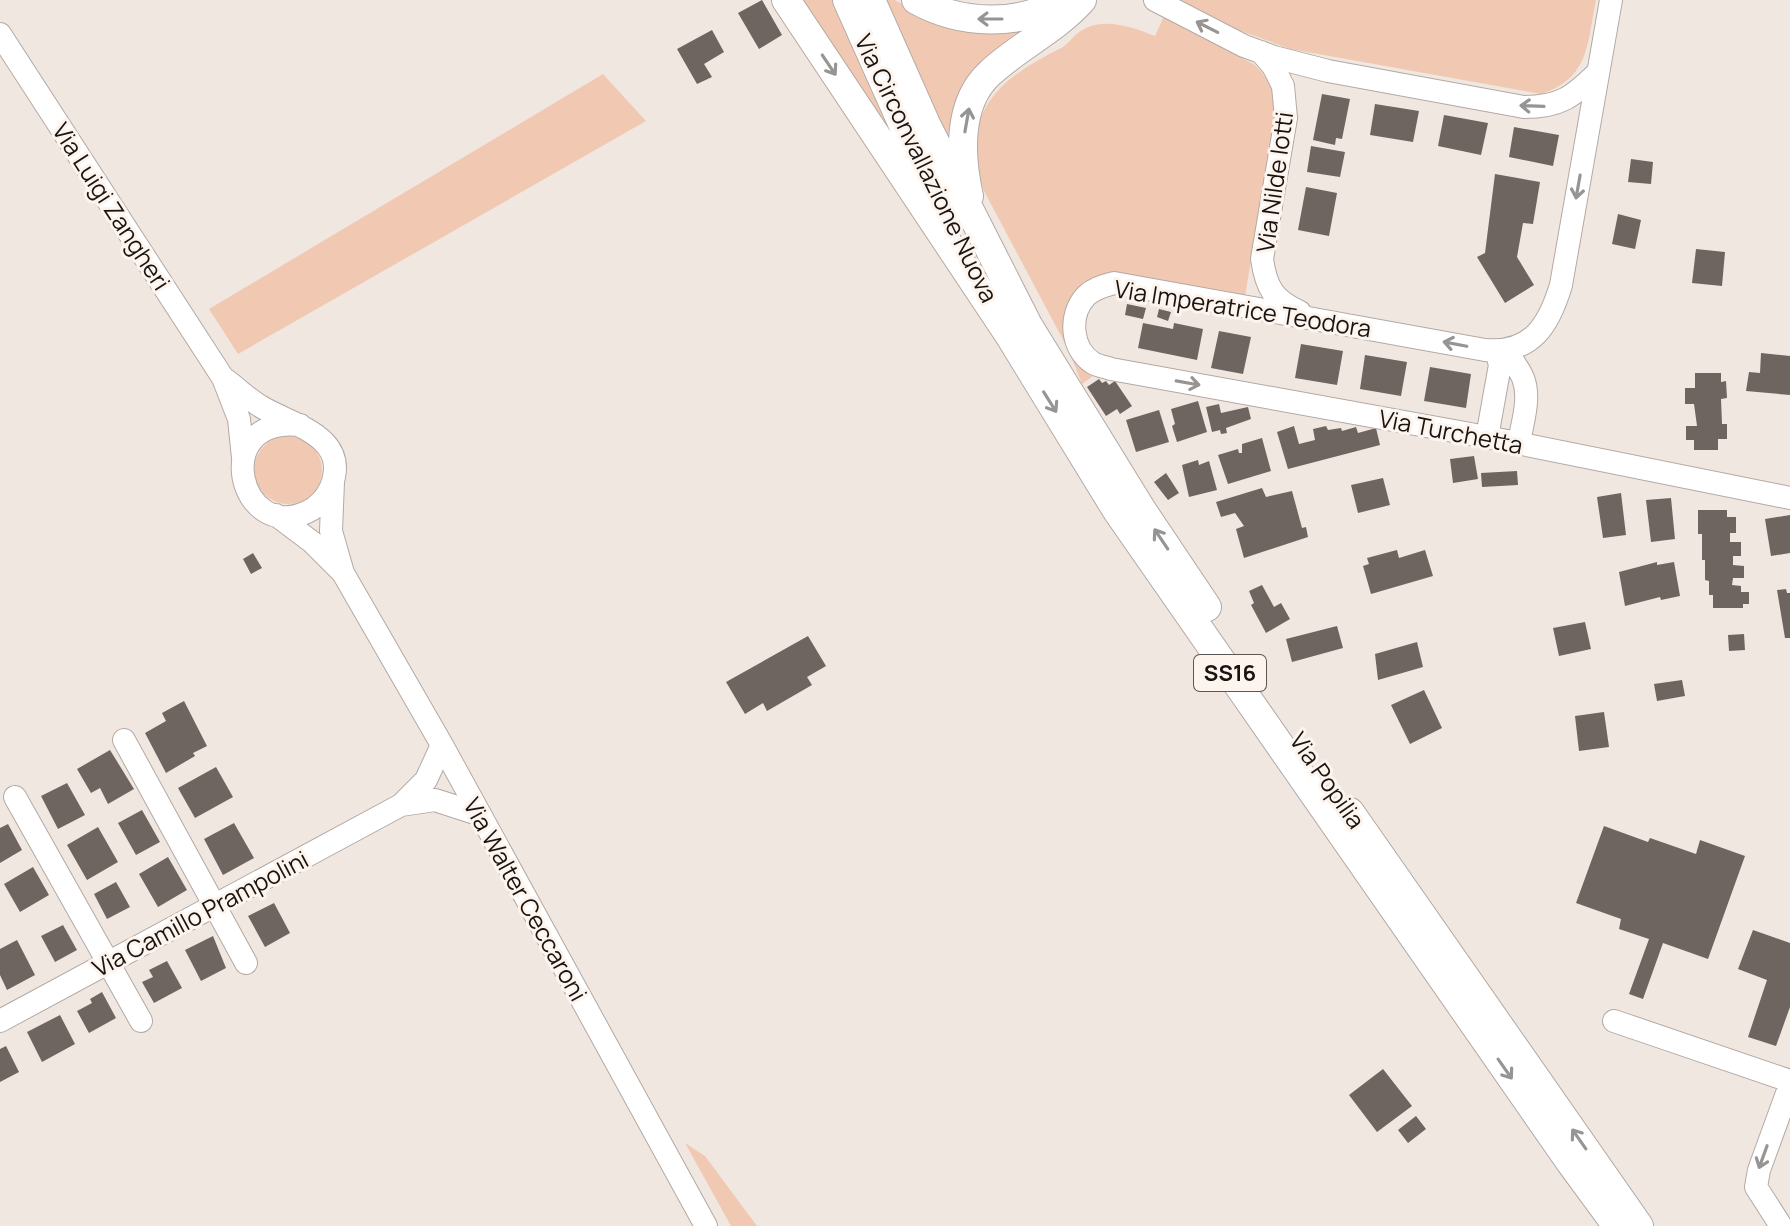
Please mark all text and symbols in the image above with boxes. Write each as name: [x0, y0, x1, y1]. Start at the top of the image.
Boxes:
one-way arrow: [977, 11, 1004, 27]
one-way arrow: [1196, 18, 1220, 34]
street label: Via Circonvallazione Nuova: [848, 28, 1006, 308]
one-way arrow: [821, 53, 838, 75]
one-way arrow: [1519, 99, 1546, 114]
one-way arrow: [960, 107, 975, 133]
street label: Via Nilde Iotti: [1248, 110, 1300, 254]
street label: Via Luigi Zangheri: [45, 116, 179, 296]
one-way arrow: [1570, 174, 1585, 199]
street label: Via Imperatrice Teodora: [1112, 271, 1374, 345]
one-way arrow: [1443, 336, 1468, 351]
one-way arrow: [1174, 376, 1200, 391]
one-way arrow: [1042, 390, 1058, 413]
street label: Via Turchetta: [1376, 401, 1526, 461]
one-way arrow: [1153, 528, 1170, 550]
road number: SS16: [1194, 655, 1266, 691]
street label: Via Popilia: [1283, 725, 1373, 835]
street label: Via Walter Ceccaroni: [456, 791, 596, 1007]
street label: Via Camillo Prampolini: [86, 842, 314, 984]
one-way arrow: [1497, 1057, 1513, 1079]
one-way arrow: [1571, 1129, 1587, 1151]
one-way arrow: [1755, 1144, 1770, 1169]

